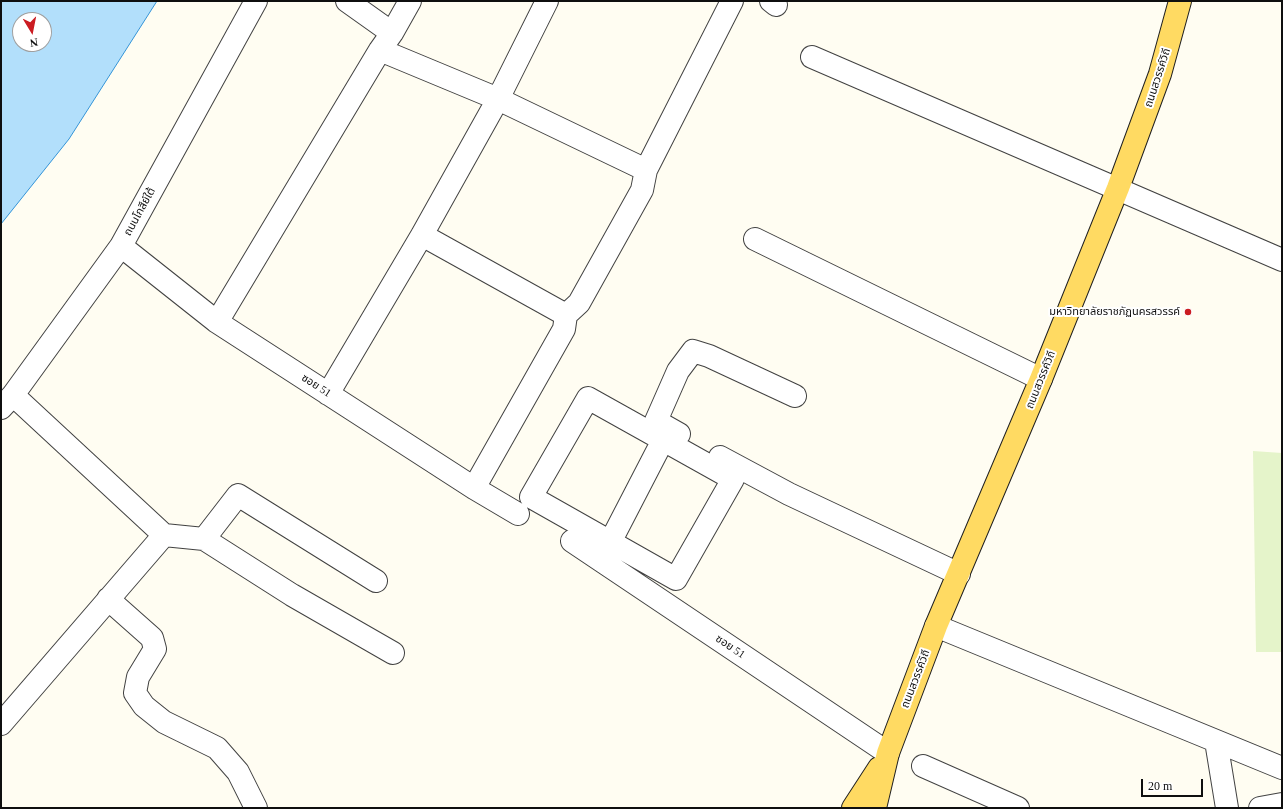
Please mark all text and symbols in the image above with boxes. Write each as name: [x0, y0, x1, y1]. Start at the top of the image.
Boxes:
north arrow: [12, 12, 52, 52]
text: N: [29, 36, 39, 49]
street label: ถนนสวรรค์วิถี: [1142, 47, 1174, 109]
street label: ถนนโกสีย์ใต้: [121, 186, 159, 238]
place label: มหาวิทยาลัยราชภัฏนครสวรรค์: [1049, 305, 1180, 319]
marker: มหาวิทยาลัยราชภัฏนครสวรรค์: [1183, 307, 1193, 317]
street label: ถนนสวรรค์วิถี: [1023, 349, 1059, 411]
street label: ซอย 51: [299, 372, 333, 400]
street label: ซอย 51: [713, 632, 747, 662]
street label: ถนนสวรรค์วิถี: [899, 648, 933, 710]
scale bar: [1143, 771, 1205, 797]
text: 20 m: [1148, 779, 1172, 793]

